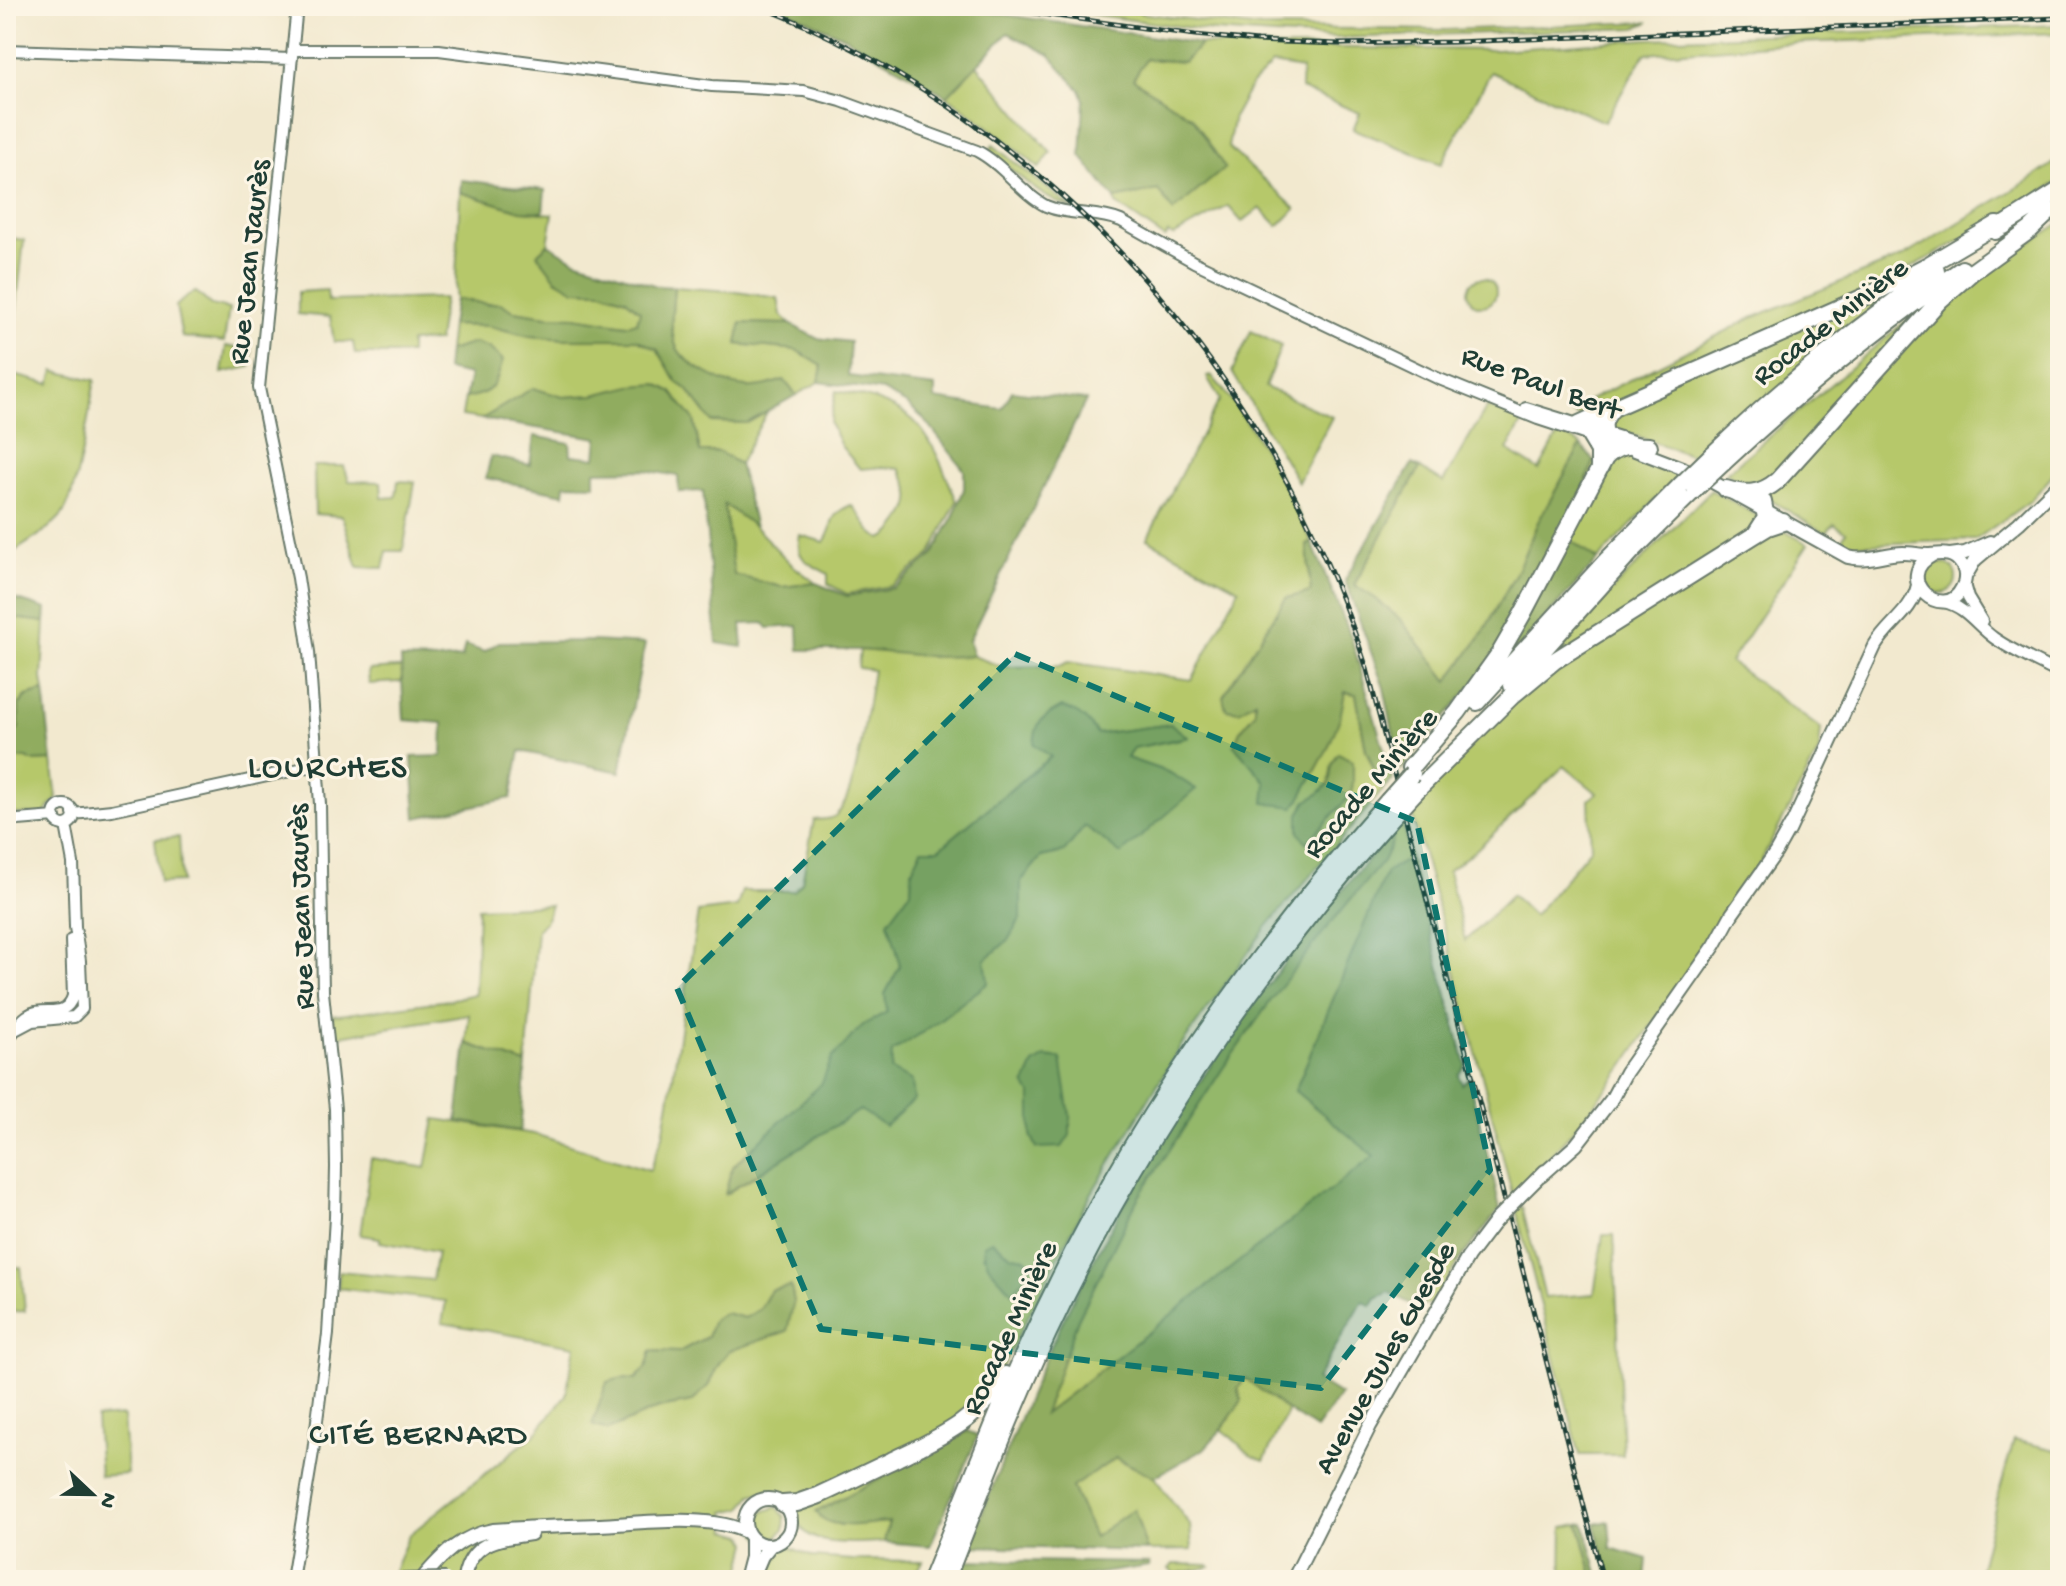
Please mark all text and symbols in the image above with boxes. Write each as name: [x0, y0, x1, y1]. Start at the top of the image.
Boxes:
street label: Rue Jean Jaurès: [223, 157, 280, 367]
street label: Rocade Minière: [1747, 252, 1917, 395]
street label: Rue Paul Bert: [1456, 340, 1628, 431]
street label: Rocade Minière: [1298, 702, 1448, 867]
district label: LOURCHES: [247, 750, 409, 790]
street label: Rue Jean Jaurès: [282, 803, 325, 1010]
street label: Rocade Minière: [956, 1236, 1068, 1421]
street label: Avenue Jules Guesde: [1309, 1236, 1466, 1481]
district label: CITÉ BERNARD: [309, 1418, 529, 1456]
north arrow: [52, 1454, 132, 1534]
text: N: [92, 1488, 122, 1512]

